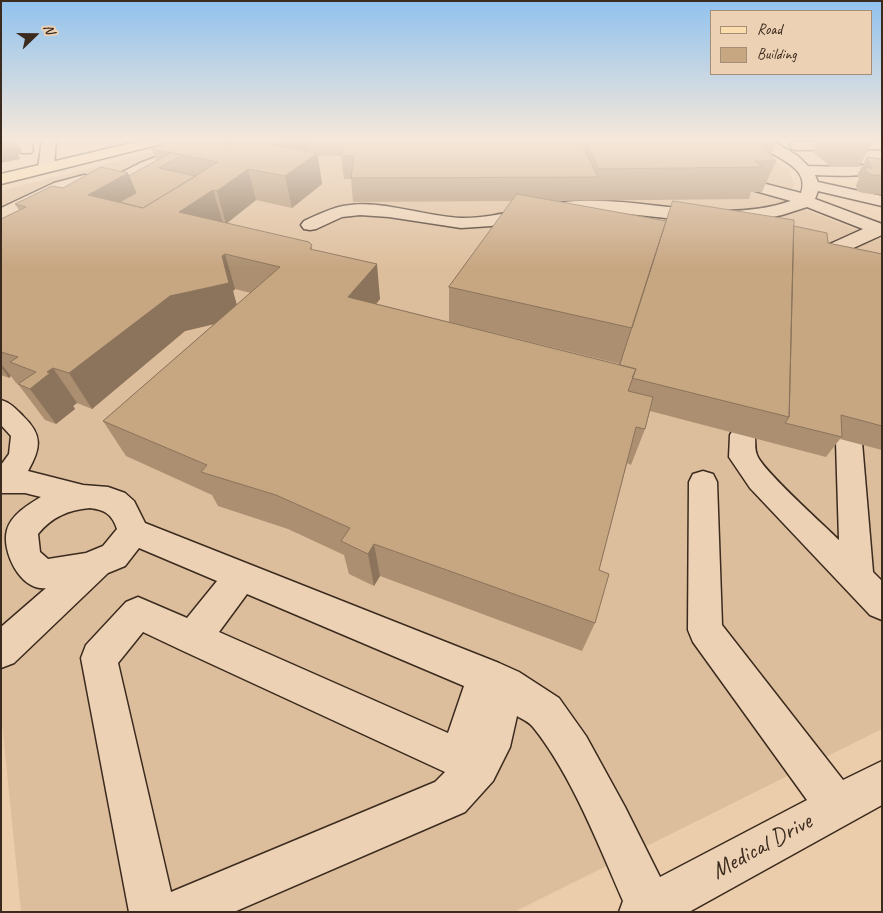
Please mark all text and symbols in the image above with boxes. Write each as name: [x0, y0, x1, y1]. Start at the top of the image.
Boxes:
north arrow: [10, 10, 60, 60]
legend: [710, 10, 873, 75]
text: Road: [757, 20, 782, 39]
text: N: [40, 22, 59, 36]
text: Building: [757, 45, 796, 64]
street label: Medical Drive: [707, 808, 817, 886]

